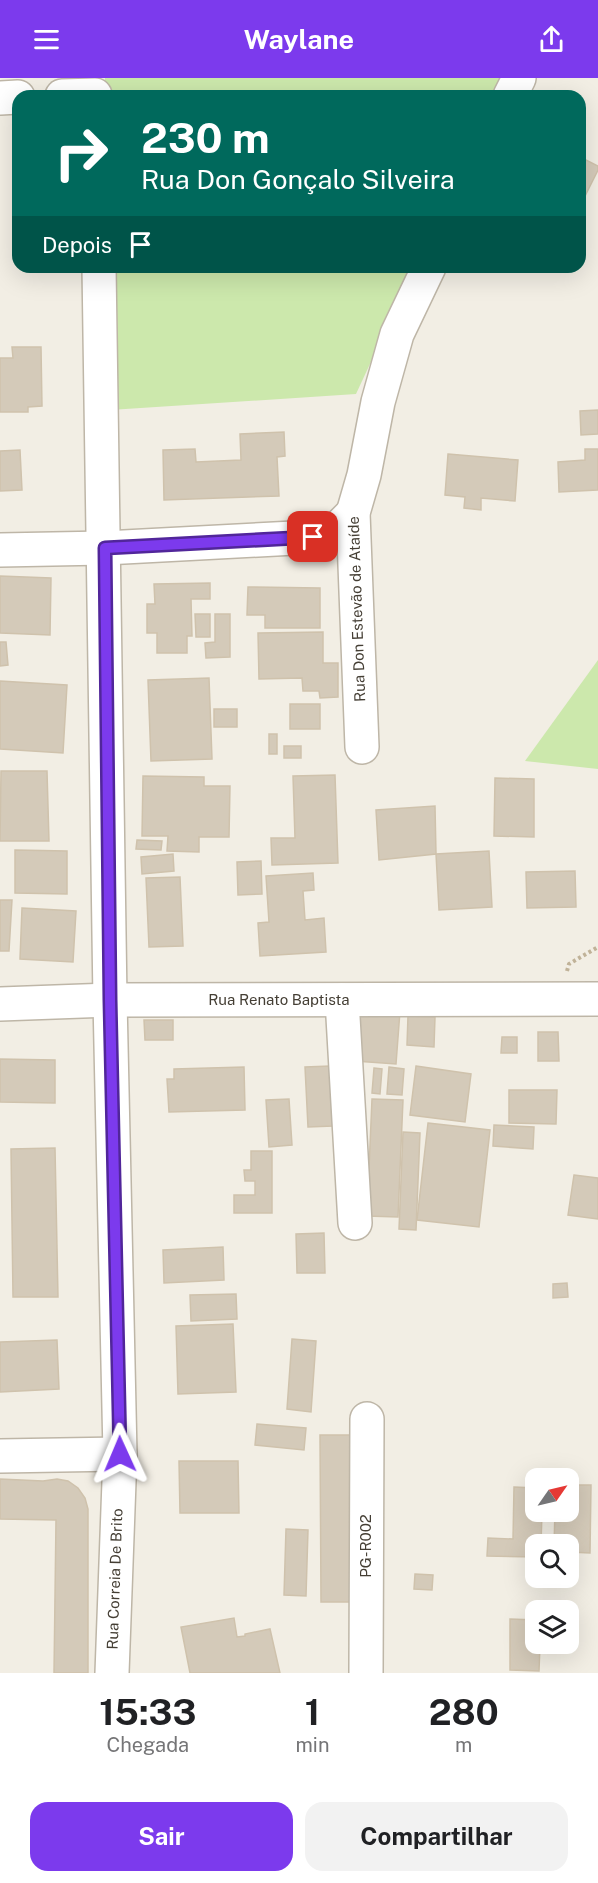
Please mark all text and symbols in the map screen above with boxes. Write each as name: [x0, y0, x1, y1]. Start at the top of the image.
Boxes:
icon: menu: [30, 23, 63, 56]
text: Waylane: [244, 23, 354, 55]
icon: share: [535, 23, 568, 56]
text: 230 m: [141, 113, 270, 162]
icon: right: [42, 114, 120, 192]
text: Rua Don Gonçalo Silveira: [141, 163, 455, 195]
icon: arrive: [124, 228, 157, 261]
text: Depois: [42, 232, 112, 258]
pin: [287, 511, 338, 562]
street label: Rua Don Estevão de Ataíde: [345, 516, 368, 702]
icon: arrive: [296, 520, 329, 553]
street label: Rua Renato Baptista: [208, 991, 350, 1008]
position arrow: [88, 1422, 152, 1486]
north arrow: [525, 1468, 579, 1522]
map controls: [525, 1468, 579, 1654]
street label: Rua Correia De Brito: [104, 1508, 125, 1650]
street label: PG-R002: [357, 1514, 374, 1578]
button: search: [525, 1534, 579, 1588]
button: layers: [525, 1600, 579, 1654]
text: 15:33: [99, 1691, 196, 1733]
text: 1: [305, 1691, 320, 1733]
text: 280: [429, 1691, 499, 1733]
text: Chegada: [106, 1733, 189, 1757]
text: min: [296, 1733, 329, 1757]
text: m: [455, 1733, 472, 1757]
button: Sair: [30, 1802, 293, 1871]
button: Compartilhar: [305, 1802, 568, 1871]

